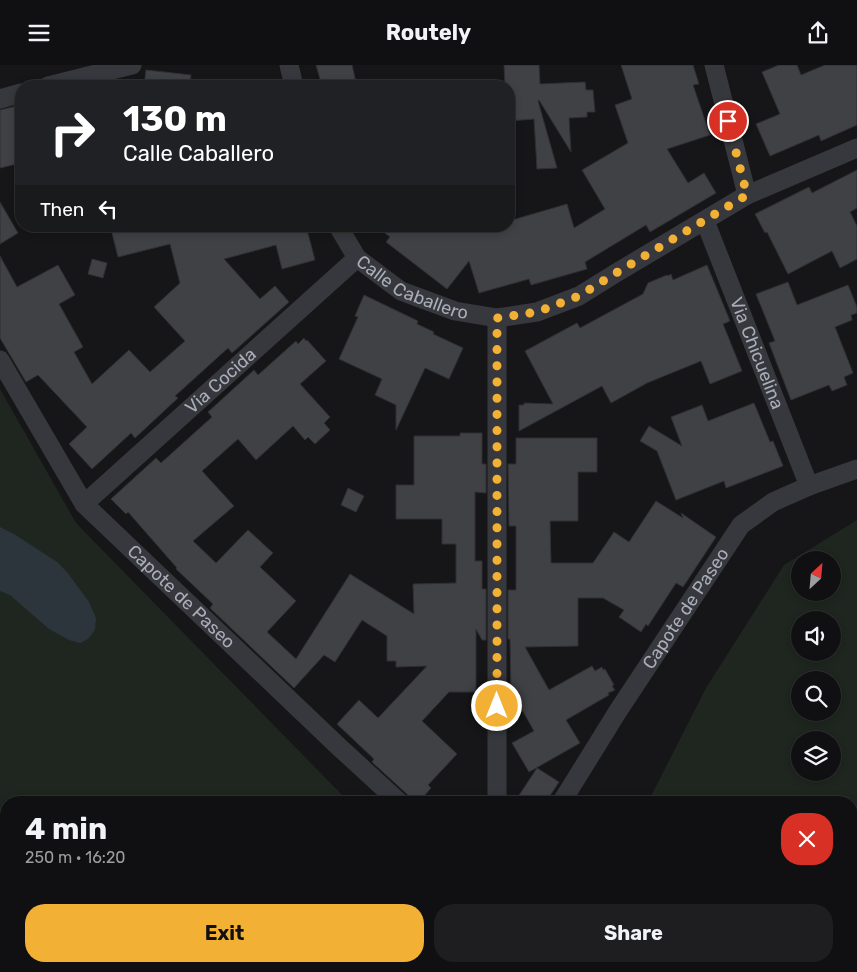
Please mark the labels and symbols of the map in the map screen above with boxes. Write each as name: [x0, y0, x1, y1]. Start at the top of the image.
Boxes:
pin: [707, 100, 749, 142]
street label: Calle Caballero: [352, 250, 470, 324]
street label: Via Chicuelina: [725, 294, 789, 412]
street label: Via Cocida: [181, 343, 261, 418]
street label: Capote de Paseo: [123, 540, 240, 653]
street label: Capote de Paseo: [638, 544, 734, 673]
north arrow: [791, 551, 841, 601]
position arrow: [470, 679, 522, 731]

